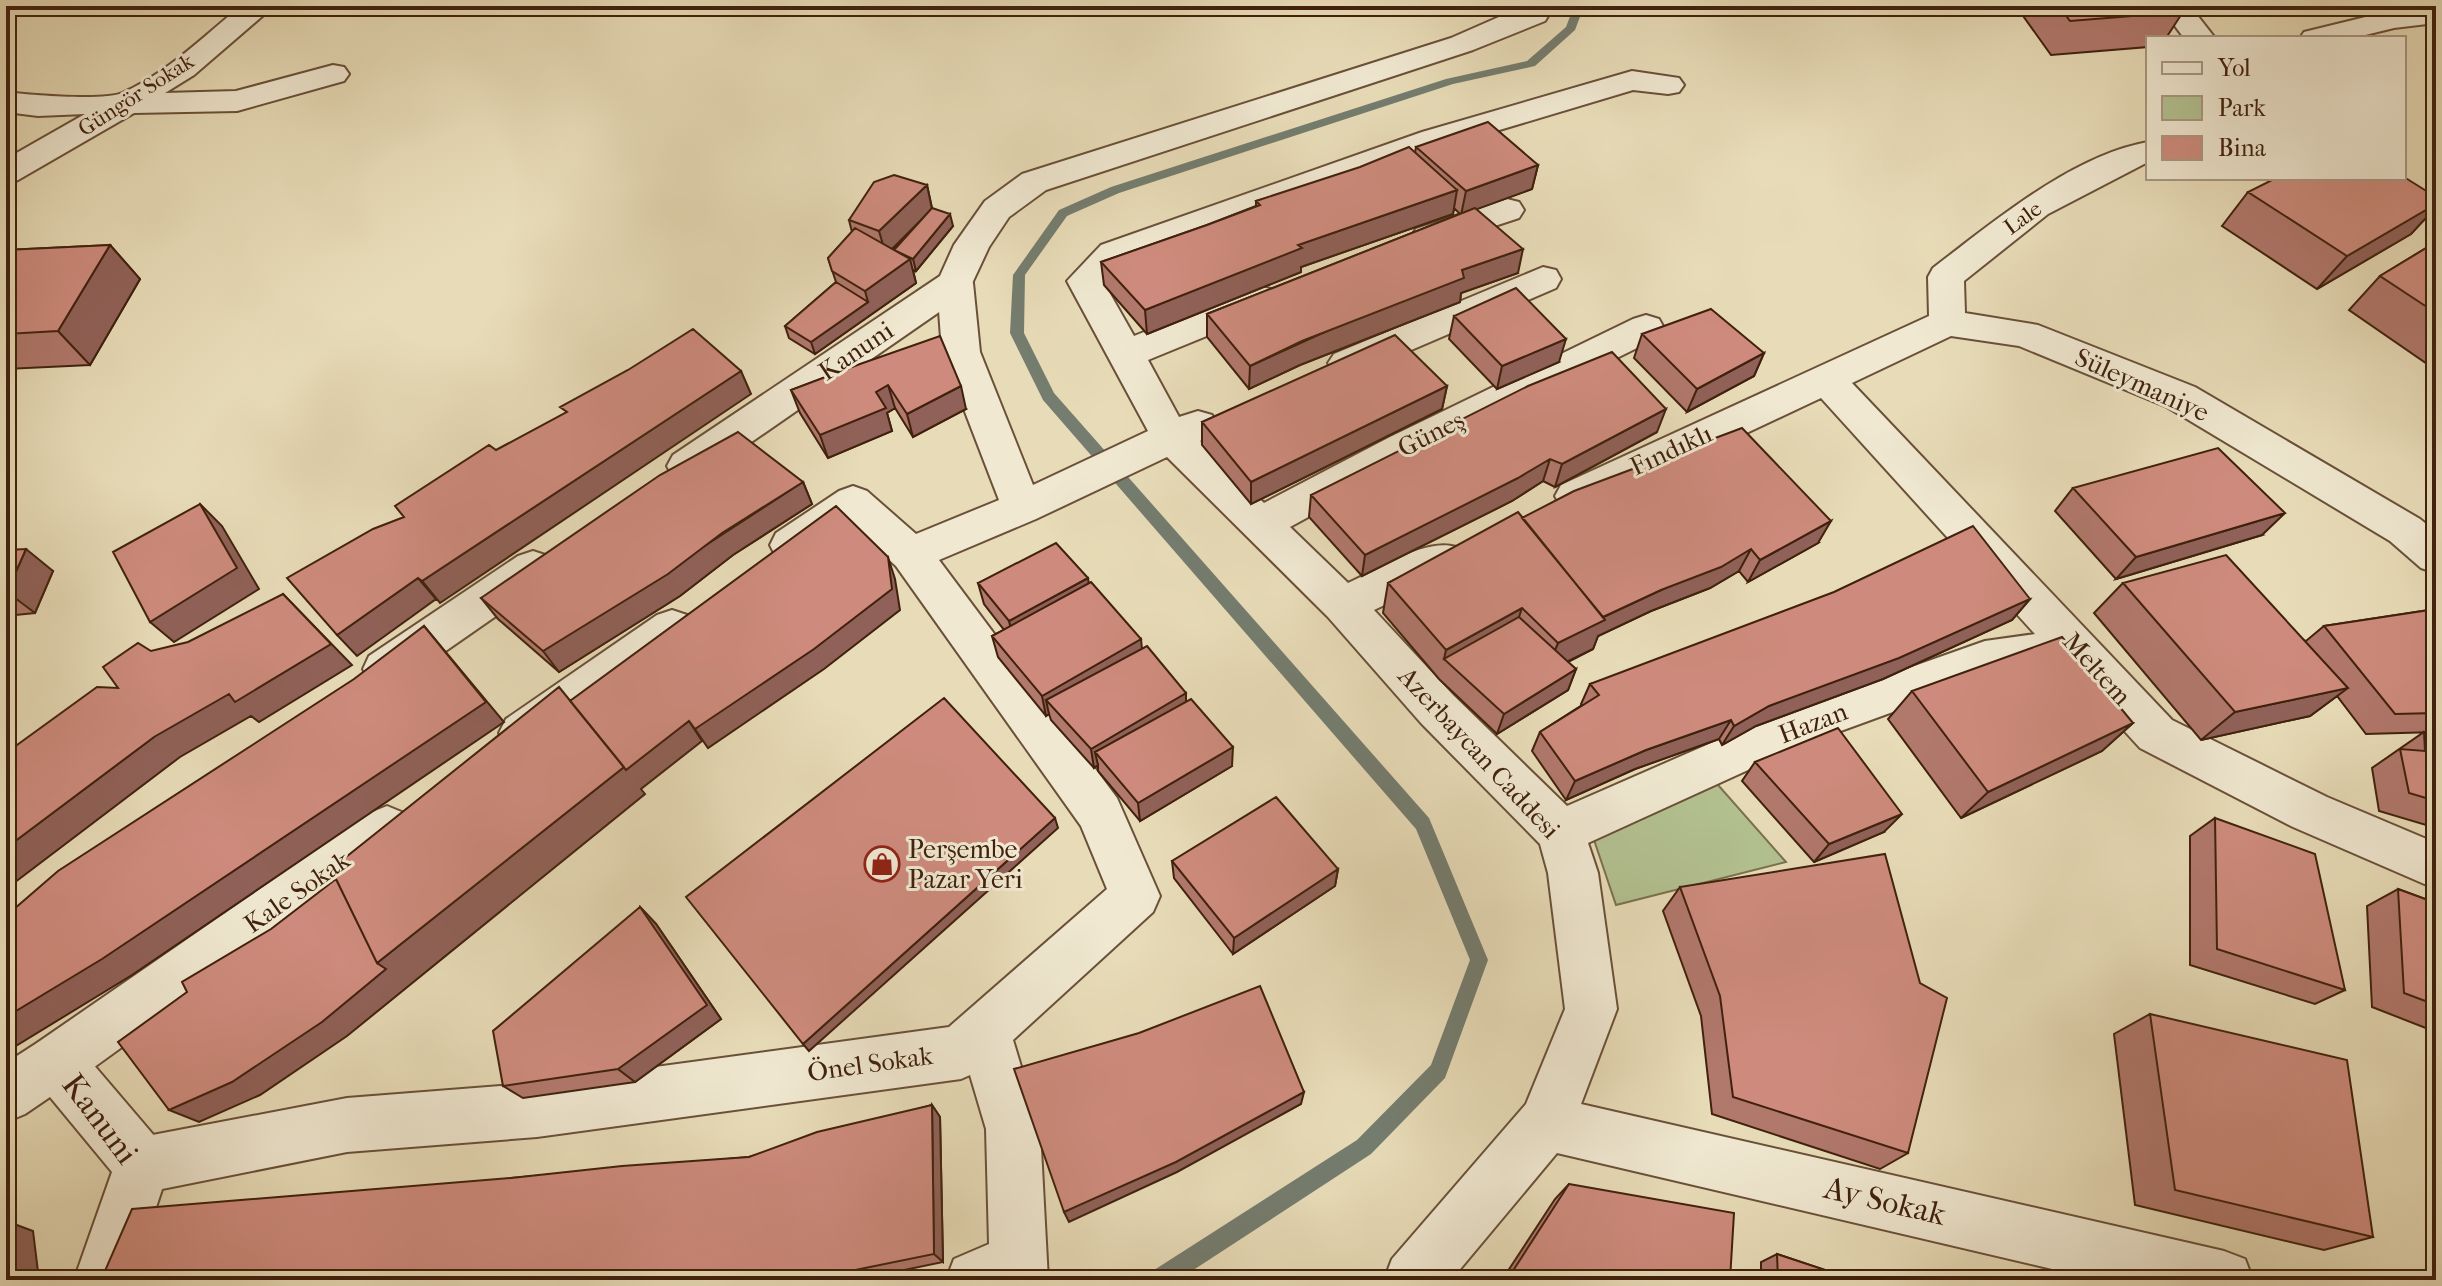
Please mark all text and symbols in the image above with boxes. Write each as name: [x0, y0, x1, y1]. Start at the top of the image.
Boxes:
legend: [2146, 36, 2406, 180]
street label: Güngör Sokak: [73, 48, 199, 142]
text: Yol: [2217, 54, 2251, 82]
text: Park: [2218, 94, 2266, 122]
text: Bina: [2218, 134, 2267, 162]
street label: Lale: [1999, 196, 2047, 240]
street label: Kanuni: [813, 315, 900, 387]
street label: Süleymaniye: [2070, 342, 2214, 428]
street label: Güneş: [1393, 404, 1469, 464]
street label: Fındıklı: [1625, 417, 1717, 482]
street label: Meltem: [2056, 626, 2138, 712]
street label: Azerbaycan Caddesi: [1391, 660, 1567, 845]
street label: Hazan: [1774, 696, 1852, 750]
place label: Perşembe Pazar Yeri: [908, 834, 1023, 895]
street label: Kale Sokak: [238, 844, 356, 940]
shop icon: Perşembe Pazar Yeri: [863, 845, 901, 883]
street label: Önel Sokak: [805, 1039, 935, 1088]
street label: Kanuni: [54, 1067, 146, 1172]
street label: Ay Sokak: [1819, 1169, 1950, 1233]

